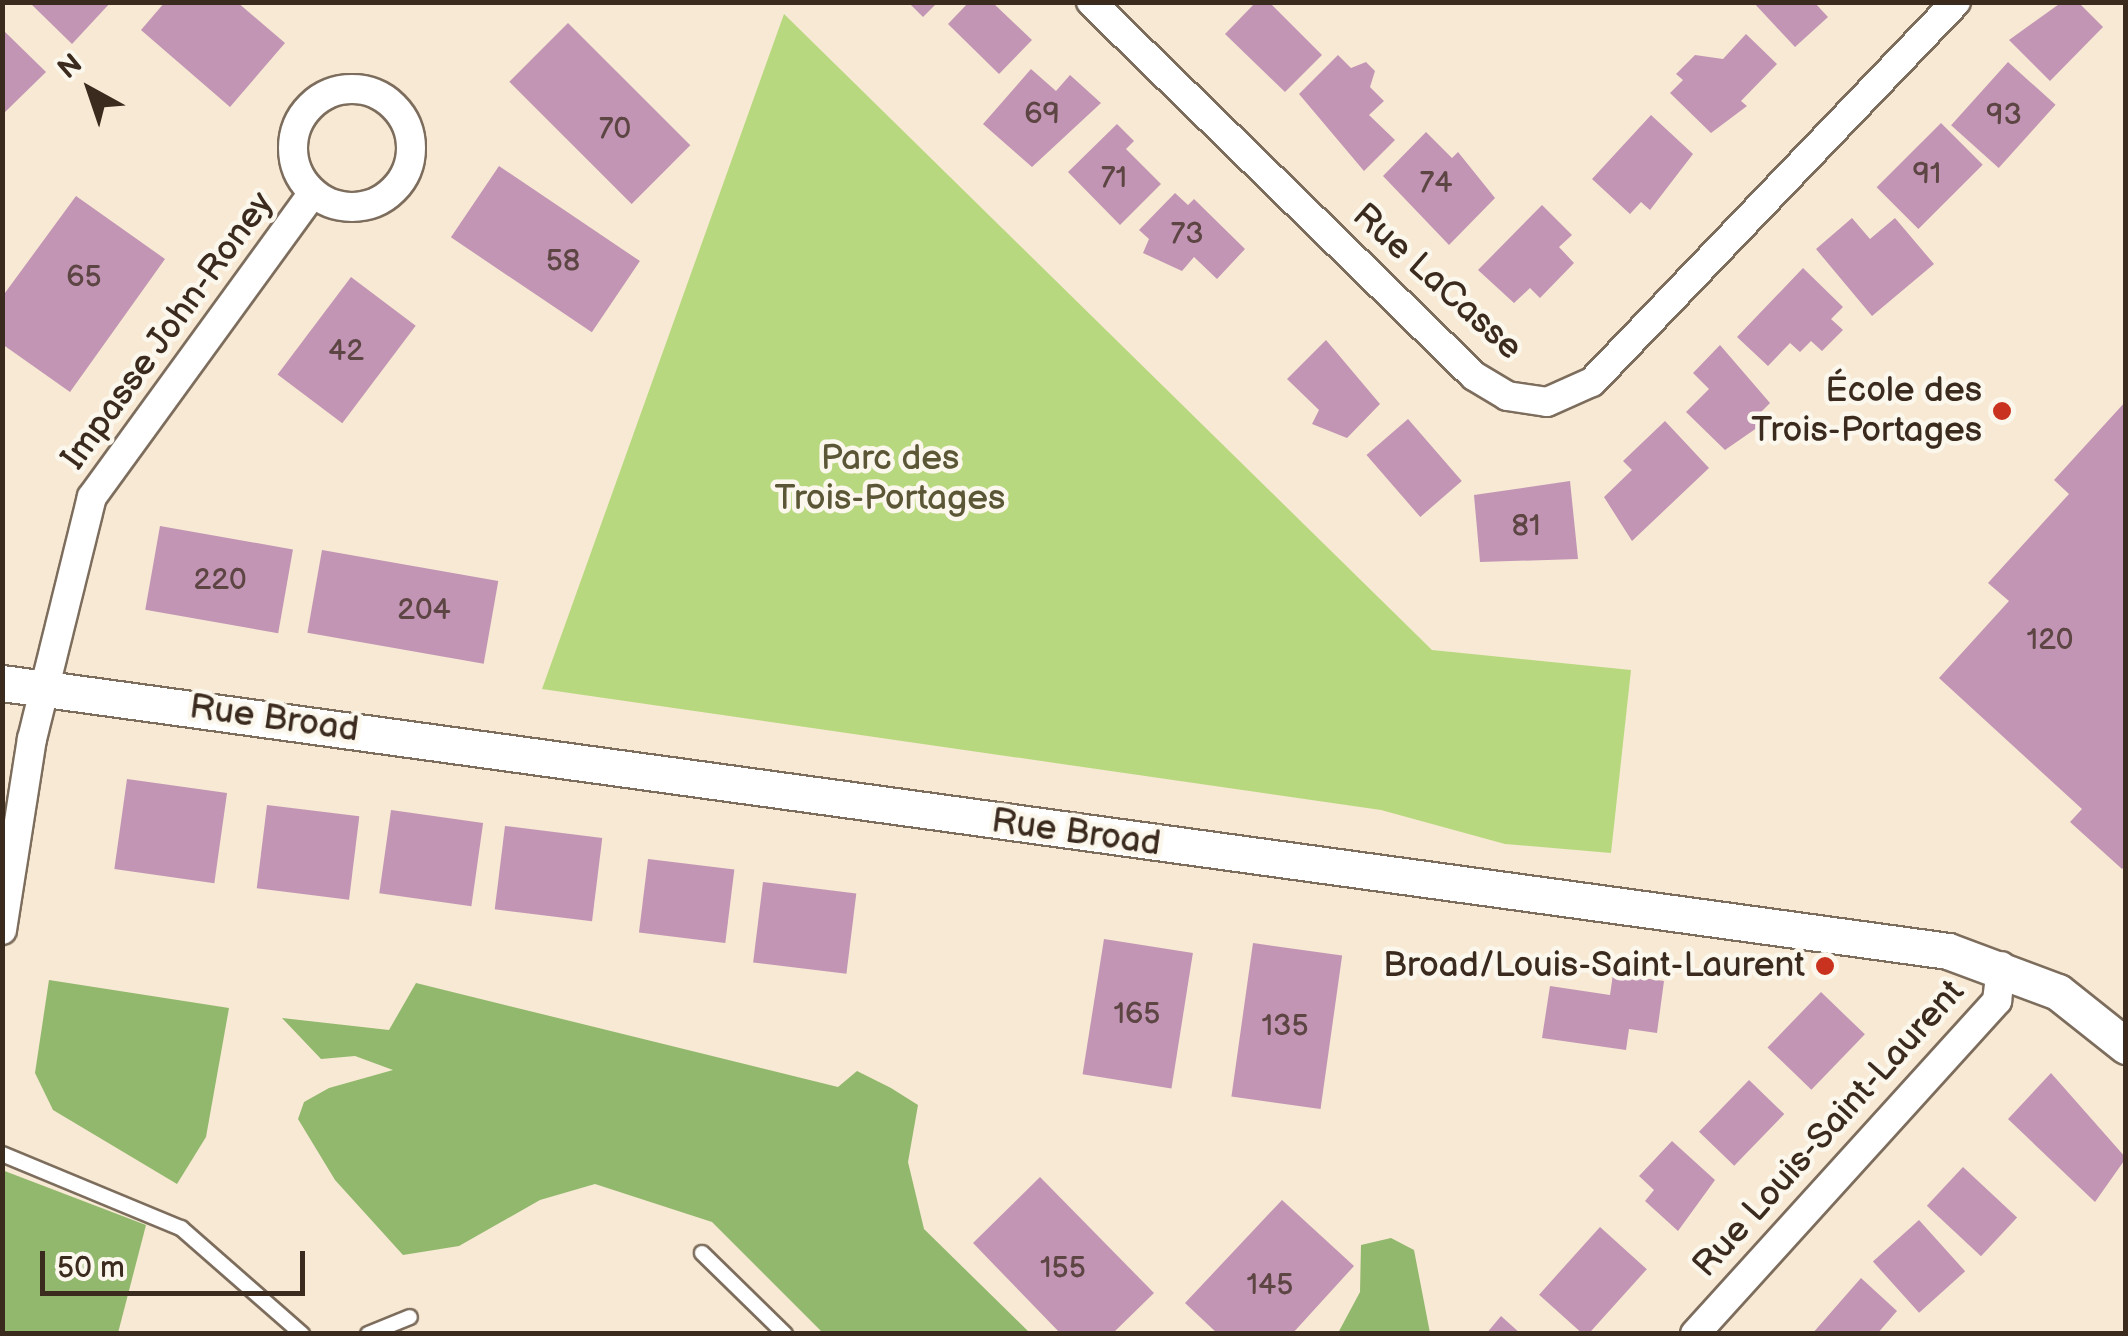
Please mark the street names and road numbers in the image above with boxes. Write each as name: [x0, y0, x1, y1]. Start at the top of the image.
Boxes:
street label: Impasse John-Roney: [53, 183, 283, 479]
street label: Rue LaCasse: [1344, 195, 1530, 369]
street label: Rue Broad: [187, 686, 361, 752]
street label: Rue Broad: [989, 800, 1163, 866]
street label: Rue Louis-Saint-Laurent: [1685, 972, 1973, 1286]

